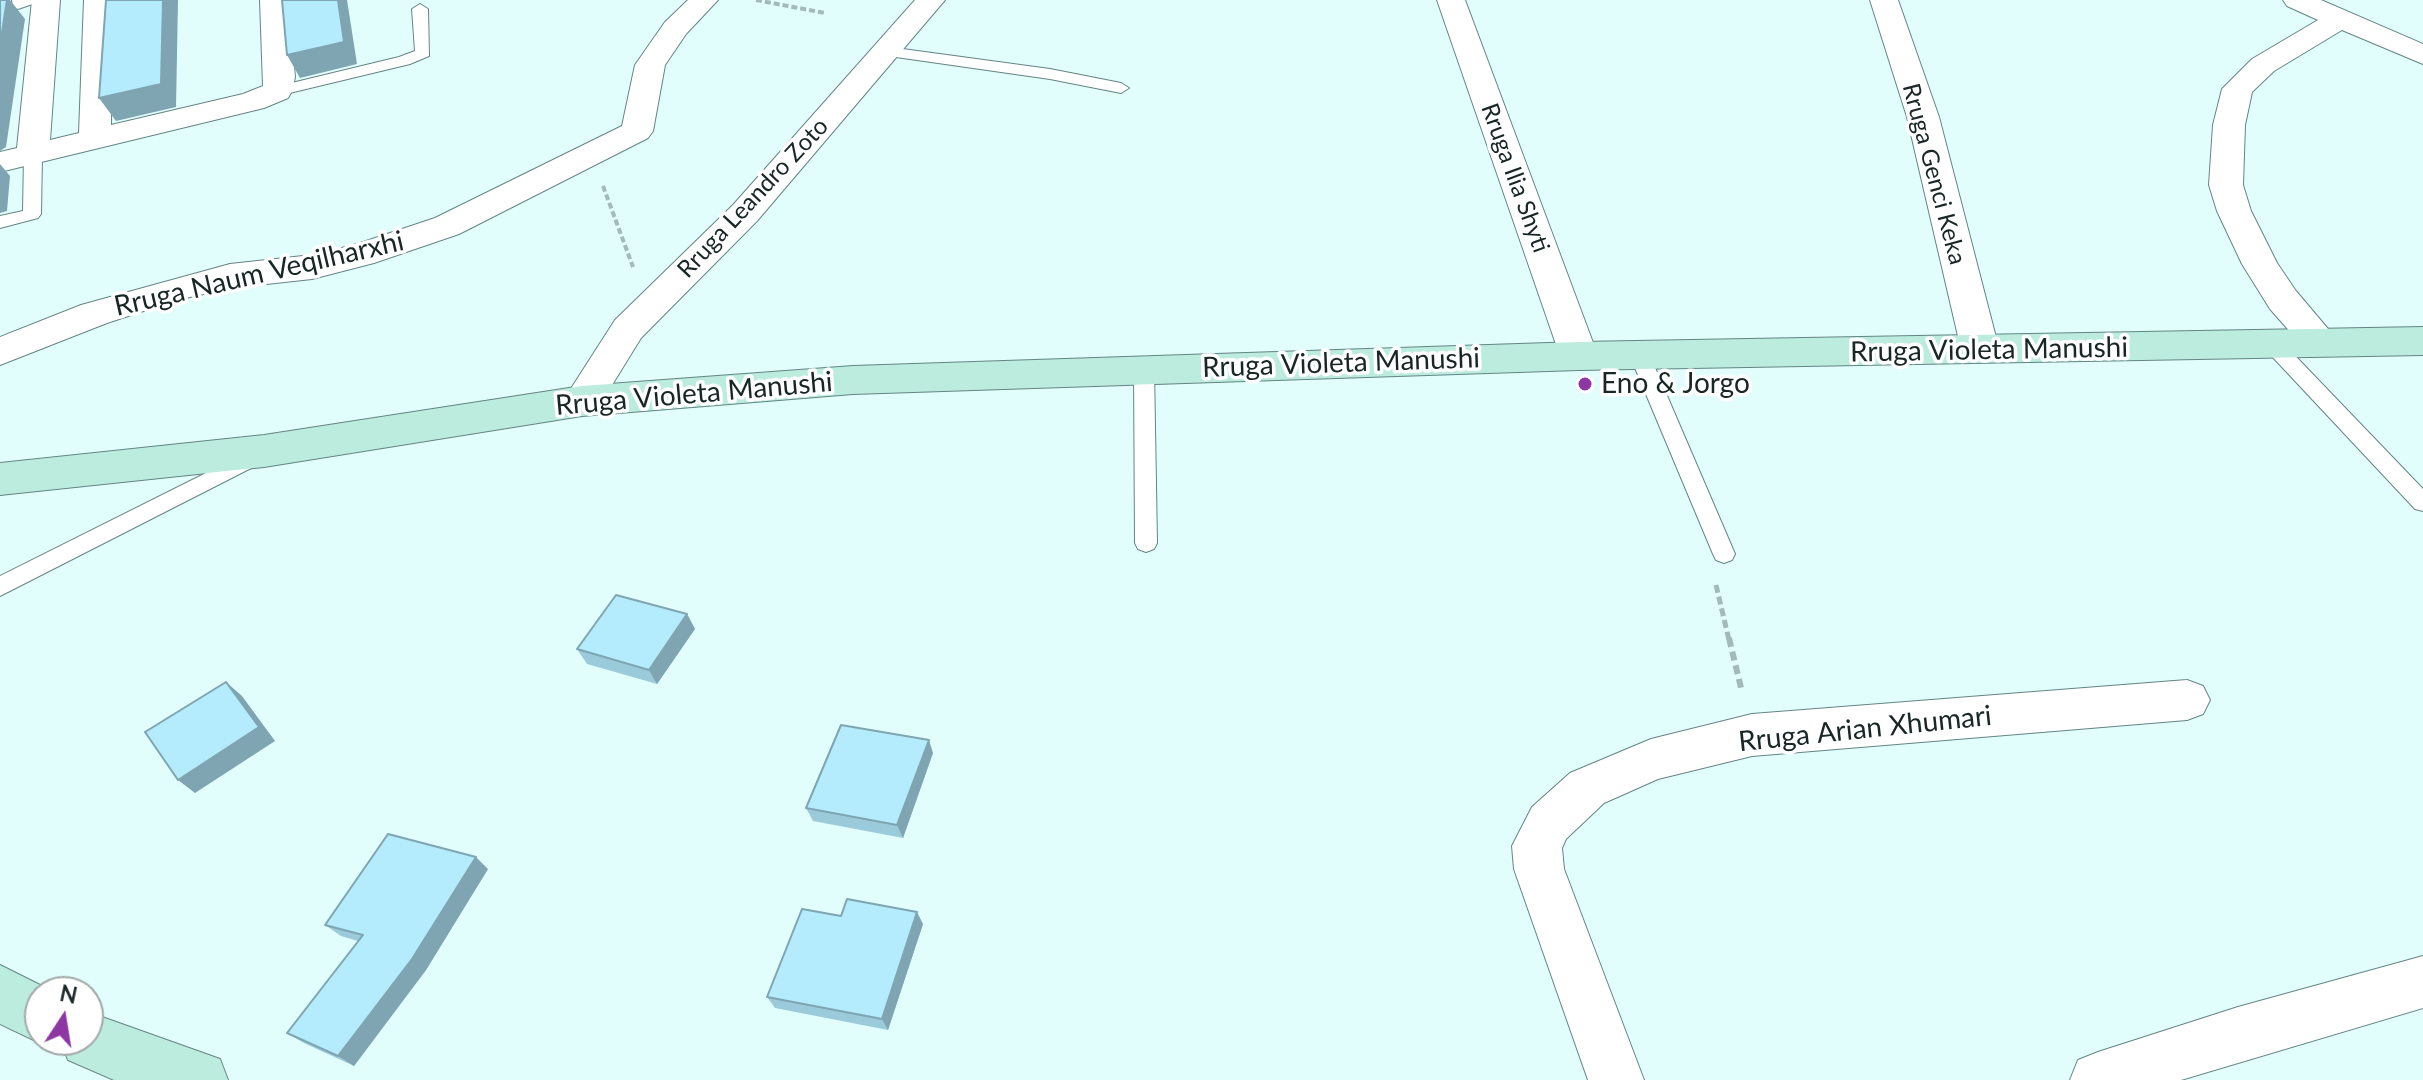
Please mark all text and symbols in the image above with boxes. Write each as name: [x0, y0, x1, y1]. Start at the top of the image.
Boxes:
street label: Rruga Genci Keka: [1896, 80, 1972, 268]
street label: Rruga Ilia Shyti: [1475, 99, 1555, 257]
street label: Rruga Leandro Zoto: [672, 112, 834, 284]
street label: Rruga Naum Veqilharxhi: [111, 224, 407, 324]
street label: Rruga Violeta Manushi: [1850, 331, 2128, 369]
street label: Rruga Violeta Manushi: [1202, 341, 1480, 385]
street label: Rruga Violeta Manushi: [554, 365, 834, 423]
place label: Eno & Jorgo: [1601, 367, 1750, 401]
marker: Eno & Jorgo: [1576, 375, 1594, 393]
street label: Rruga Arian Xhumari: [1737, 699, 1993, 759]
north arrow: [24, 976, 104, 1056]
text: N: [58, 979, 80, 1009]

